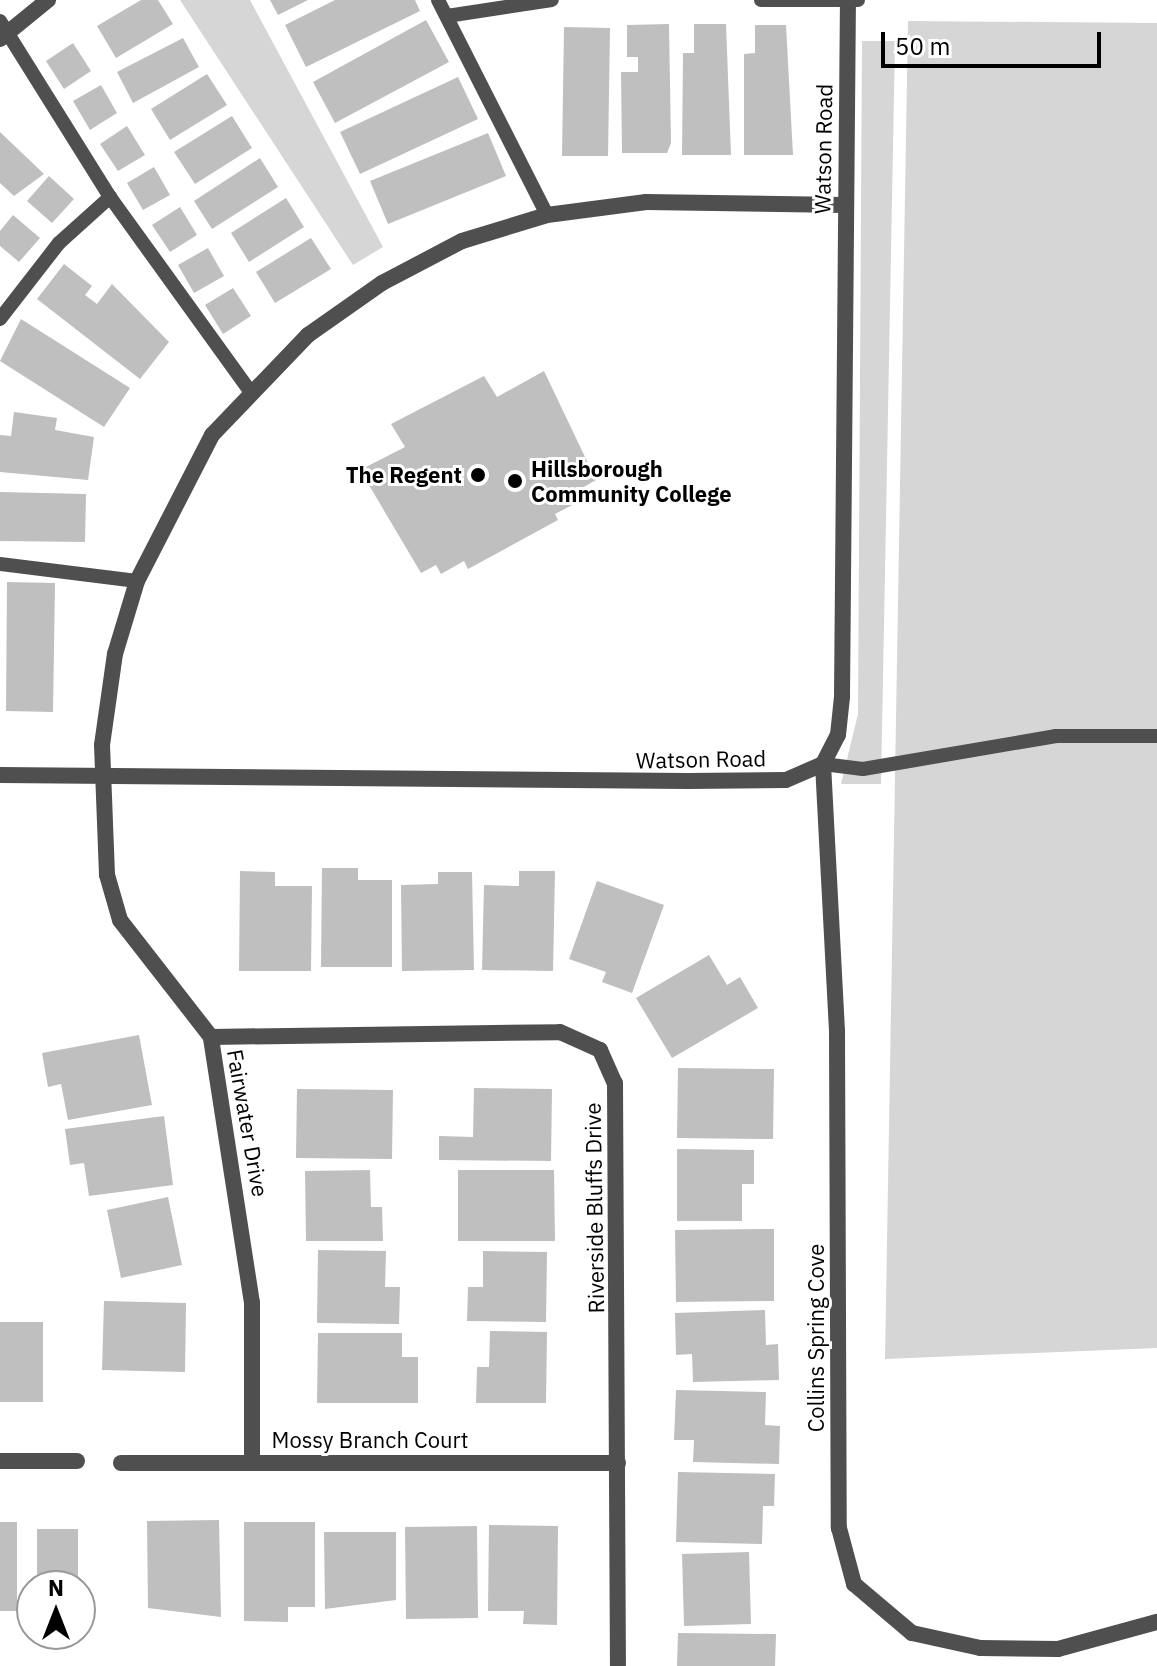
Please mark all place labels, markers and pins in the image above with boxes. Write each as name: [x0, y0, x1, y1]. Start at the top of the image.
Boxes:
place label: Hillsborough Community College: [531, 455, 732, 506]
place label: The Regent: [346, 462, 462, 488]
marker: The Regent: [469, 466, 487, 484]
marker: Hillsborough Community College: [506, 472, 524, 490]

